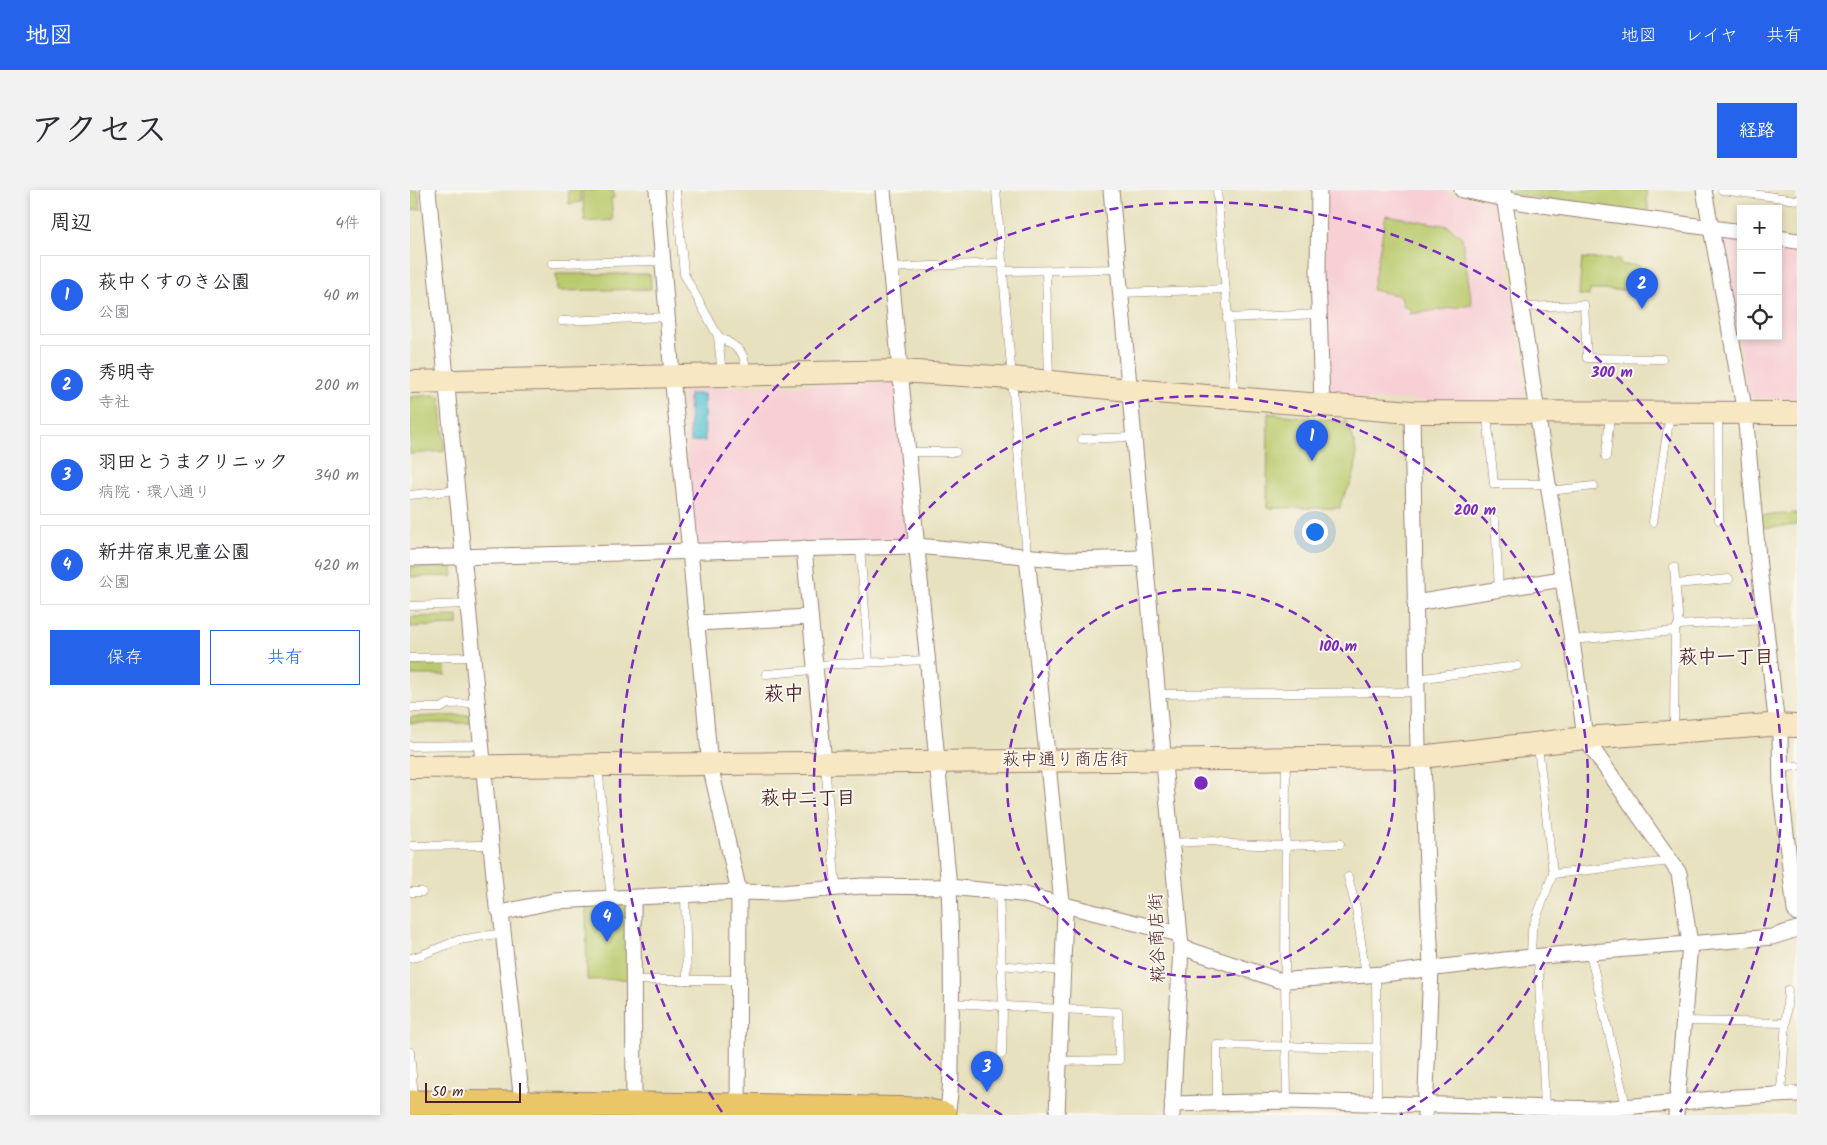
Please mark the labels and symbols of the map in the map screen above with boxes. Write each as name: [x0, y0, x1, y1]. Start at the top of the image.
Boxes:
pin: 2: [1626, 268, 1658, 309]
text: 300 m: [1590, 361, 1633, 385]
pin: 1: [1296, 420, 1328, 461]
text: 200 m: [1454, 499, 1496, 523]
your location: [1302, 519, 1328, 545]
text: 100 m: [1319, 635, 1357, 659]
district label: 萩中一丁目: [1678, 643, 1774, 673]
district label: 萩中: [764, 679, 804, 711]
street label: 萩中通り商店街: [1002, 746, 1128, 775]
centre of rings: [1192, 774, 1210, 792]
district label: 萩中二丁目: [760, 784, 856, 814]
street label: 糀谷商店街: [1142, 893, 1174, 983]
pin: 4: [591, 901, 623, 942]
pin: 3: [971, 1051, 1003, 1092]
scale bar: [425, 1080, 521, 1103]

